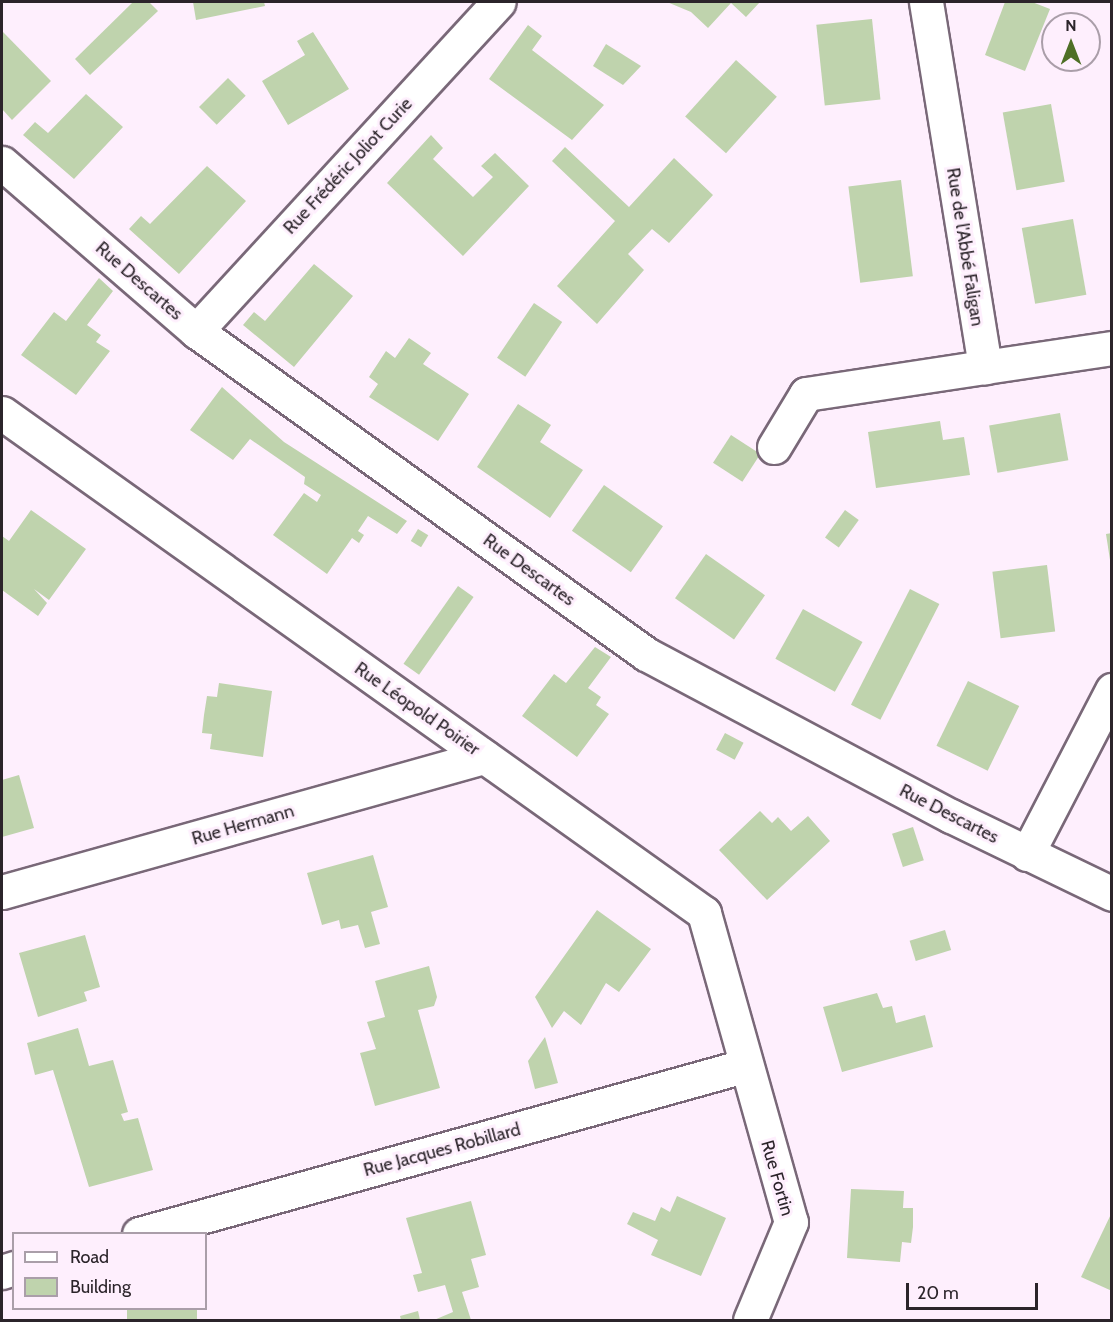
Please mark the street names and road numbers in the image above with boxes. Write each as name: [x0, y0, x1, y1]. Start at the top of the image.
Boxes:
street label: Rue Frédéric Joliot Curie: [279, 93, 417, 239]
street label: Rue de l'Abbé Faligan: [942, 166, 988, 328]
street label: Rue Descartes: [91, 237, 187, 325]
street label: Rue Descartes: [479, 529, 579, 611]
street label: Rue Léopold Poirier: [350, 658, 484, 760]
street label: Rue Descartes: [896, 780, 1002, 848]
street label: Rue Hermann: [189, 800, 297, 850]
street label: Rue Jacques Robillard: [361, 1119, 523, 1181]
street label: Rue Fortin: [756, 1138, 798, 1218]

